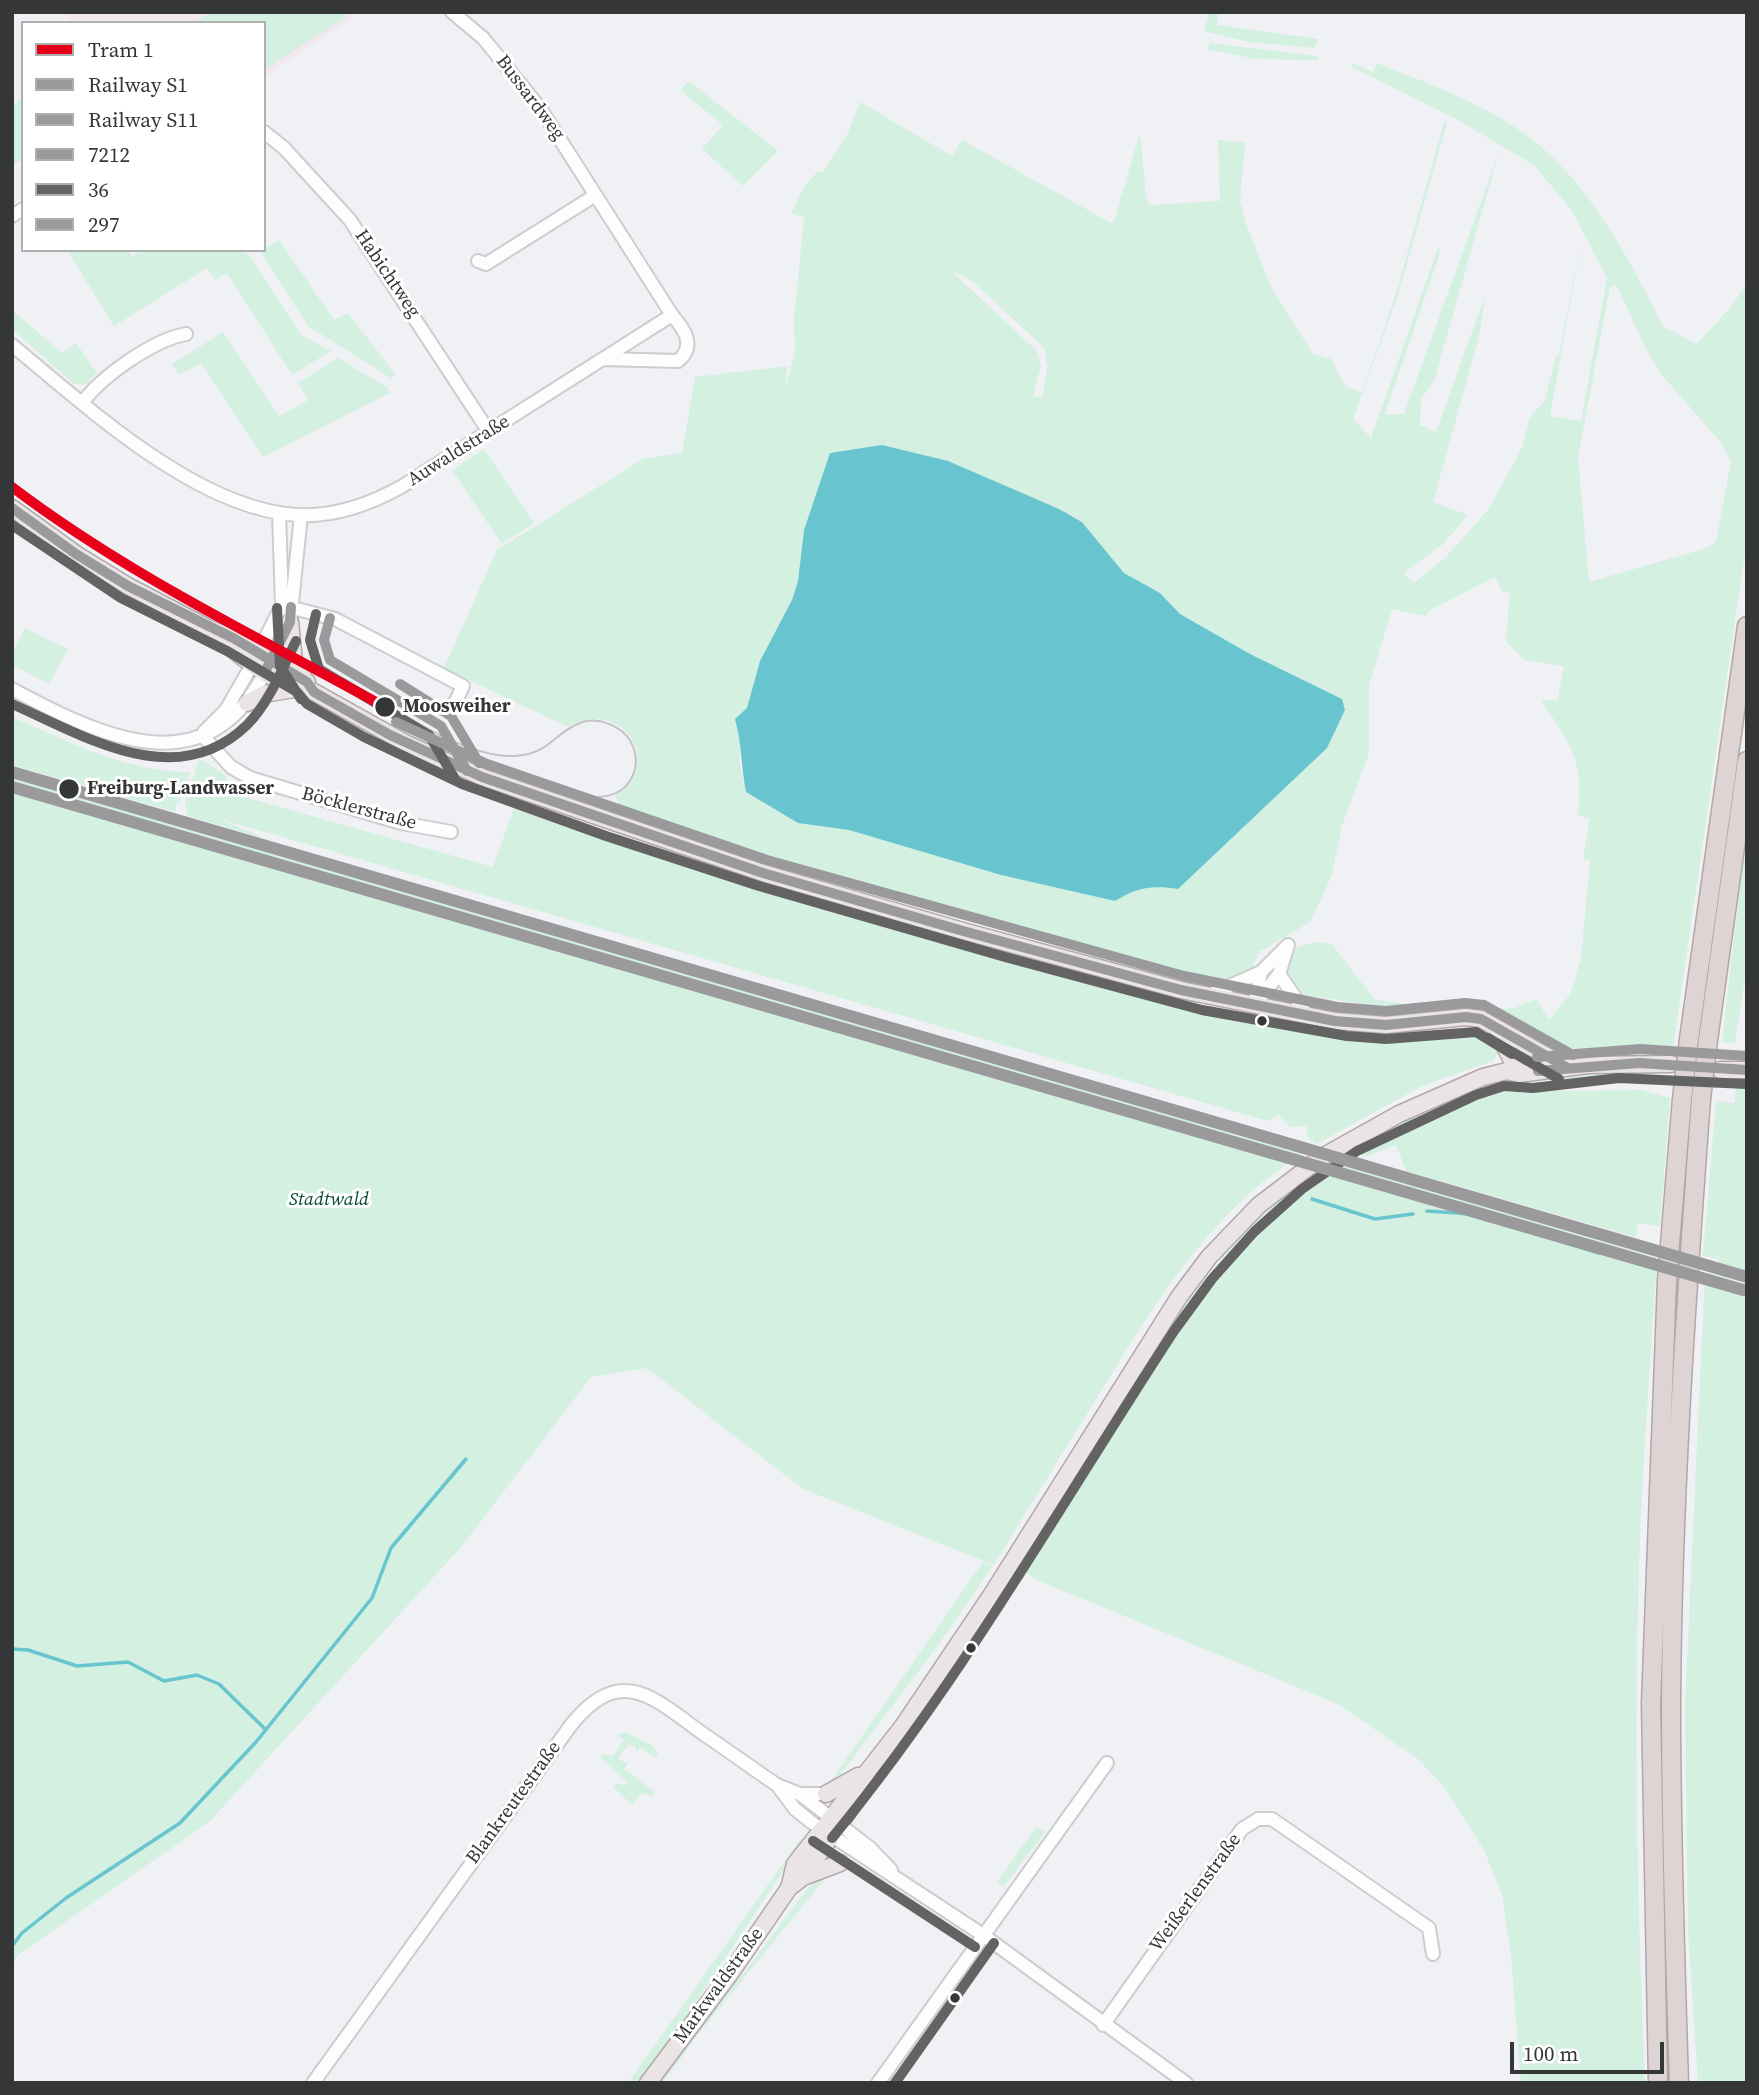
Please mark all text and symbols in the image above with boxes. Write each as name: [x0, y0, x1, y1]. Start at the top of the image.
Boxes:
legend: [21, 21, 266, 252]
text: Tram 1: [88, 35, 154, 64]
street label: Bussardweg: [491, 51, 569, 145]
text: Railway S1: [88, 70, 188, 99]
text: Railway S11: [88, 105, 198, 134]
text: 7212: [88, 140, 130, 169]
text: 36: [88, 175, 109, 204]
text: 297: [88, 210, 120, 239]
street label: Habichtweg: [349, 226, 425, 322]
street label: Auwaldstraße: [404, 411, 514, 491]
marker: Moosweiher: [373, 695, 397, 719]
place label: Moosweiher: [403, 696, 510, 718]
marker: Freiburg-Landwasser: [57, 777, 81, 801]
place label: Freiburg-Landwasser: [87, 778, 274, 800]
street label: Böcklerstraße: [299, 783, 419, 835]
unlabelled marker: [1255, 1014, 1269, 1028]
park label: Stadtwald: [289, 1189, 369, 1211]
unlabelled marker: [964, 1641, 978, 1655]
street label: Blankreutestraße: [462, 1737, 566, 1869]
street label: Weißerlenstraße: [1145, 1829, 1247, 1957]
street label: Markwaldstraße: [669, 1924, 769, 2048]
unlabelled marker: [948, 1991, 962, 2005]
scale bar: [1514, 2028, 1668, 2072]
text: 100 m: [1523, 2039, 1578, 2068]

